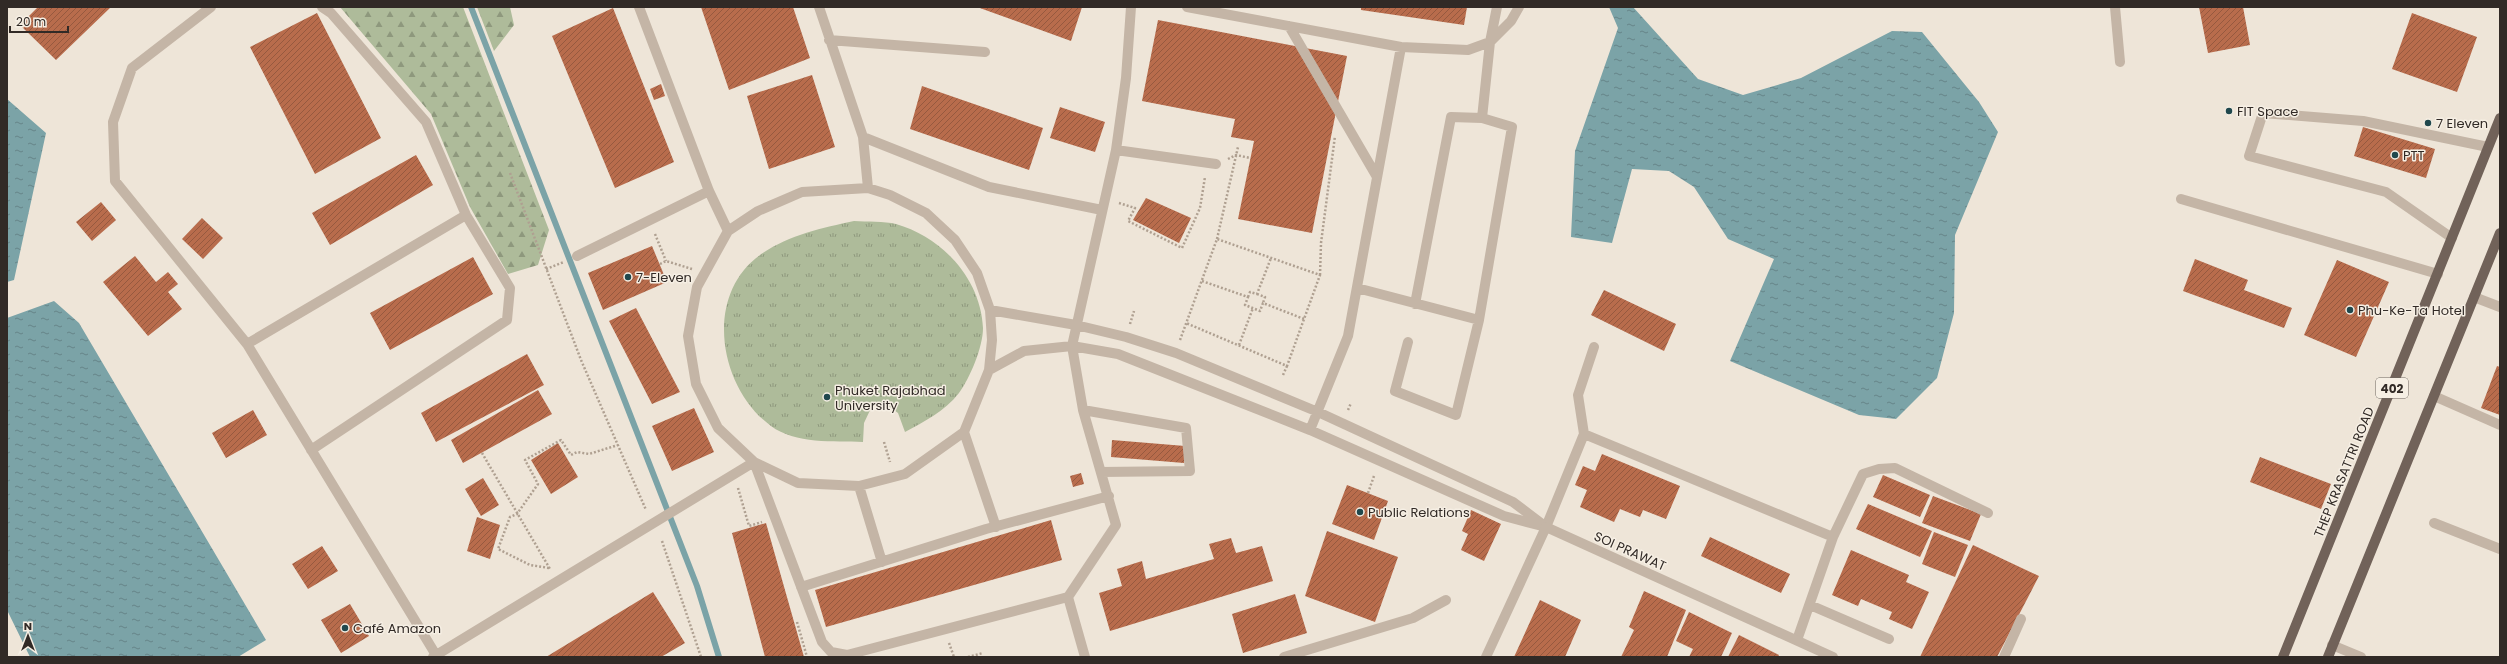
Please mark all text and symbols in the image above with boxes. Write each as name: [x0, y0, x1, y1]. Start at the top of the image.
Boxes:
scale bar: [10, 8, 68, 34]
text: 20 m: [16, 13, 46, 30]
place label: FIT Space: [2237, 102, 2298, 121]
marker: FIT Space: [2224, 106, 2234, 116]
place label: 7 Eleven: [2436, 114, 2488, 133]
marker: 7 Eleven: [2423, 118, 2433, 128]
place label: PTT: [2403, 146, 2425, 165]
marker: PTT: [2390, 150, 2400, 160]
place label: 7-Eleven: [636, 268, 692, 287]
marker: 7-Eleven: [623, 272, 633, 282]
place label: Phu-Ke-Ta Hotel: [2358, 301, 2465, 320]
marker: Phu-Ke-Ta Hotel: [2345, 305, 2355, 315]
road number: 402: [2376, 378, 2408, 398]
place label: Phuket Rajabhad University: [835, 381, 946, 415]
marker: Phuket Rajabhad University: [822, 392, 832, 402]
street label: THEP KRASATTRI ROAD: [2309, 404, 2379, 540]
place label: Public Relations: [1368, 503, 1470, 522]
marker: Public Relations: [1355, 507, 1365, 517]
street label: SOI PRAWAT: [1591, 527, 1669, 575]
north arrow: [8, 616, 48, 656]
text: N: [24, 618, 32, 634]
place label: Café Amazon: [353, 619, 441, 638]
marker: Café Amazon: [340, 623, 350, 633]

